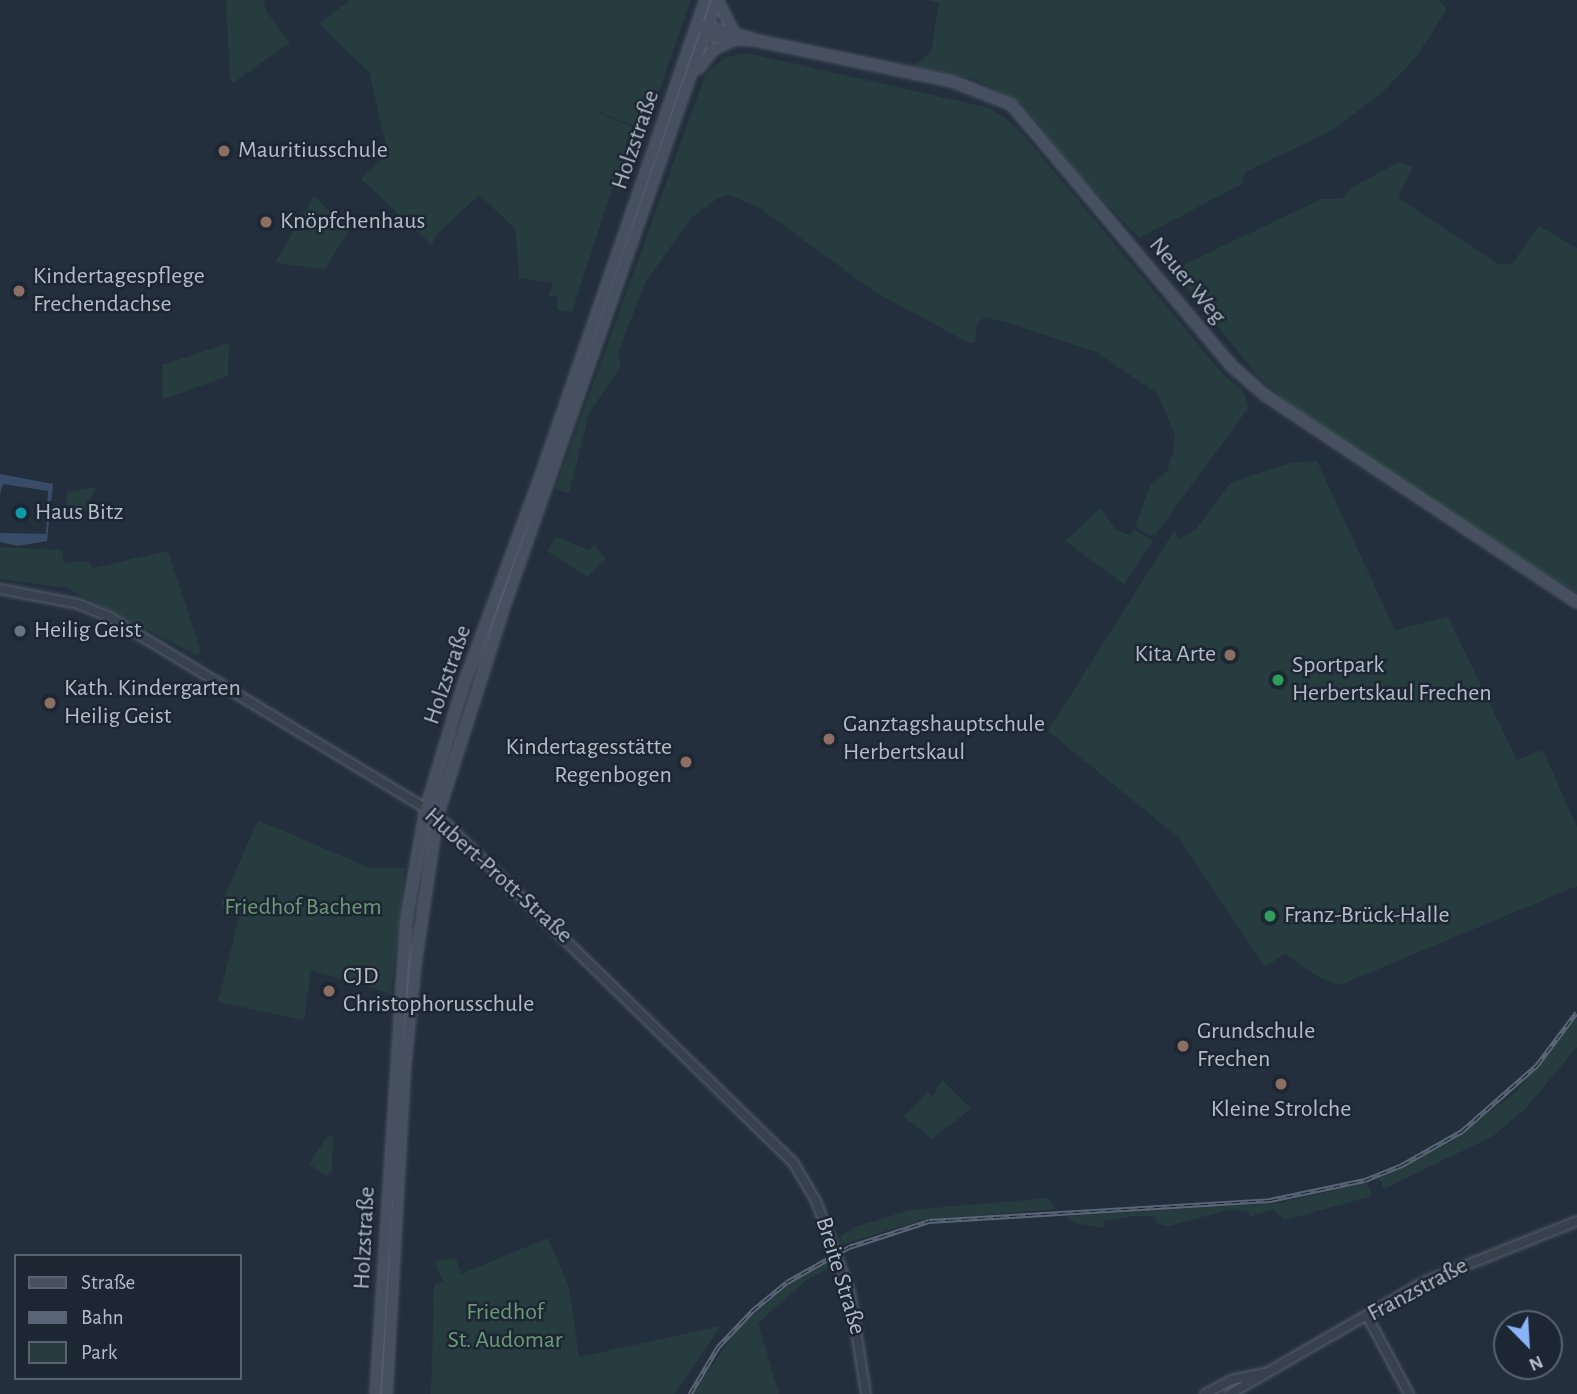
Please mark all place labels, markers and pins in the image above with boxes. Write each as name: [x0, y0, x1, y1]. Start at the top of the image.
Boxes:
place label: Mauritiusschule: [238, 137, 388, 165]
marker: Mauritiusschule: [216, 143, 232, 159]
place label: Knöpfchenhaus: [280, 208, 425, 236]
marker: Knöpfchenhaus: [258, 214, 274, 230]
place label: Kindertagespflege Frechendachse: [33, 263, 205, 319]
marker: Kindertagespflege Frechendachse: [11, 283, 27, 299]
place label: Haus Bitz: [35, 499, 123, 527]
marker: Haus Bitz: [13, 505, 29, 521]
place label: Heilig Geist: [34, 617, 142, 645]
marker: Heilig Geist: [12, 623, 28, 639]
place label: Kita Arte: [1135, 641, 1216, 669]
marker: Kita Arte: [1222, 647, 1238, 663]
place label: Sportpark Herbertskaul Frechen: [1292, 652, 1492, 708]
marker: Sportpark Herbertskaul Frechen: [1270, 672, 1286, 688]
place label: Kath. Kindergarten Heilig Geist: [64, 675, 241, 731]
marker: Kath. Kindergarten Heilig Geist: [42, 695, 58, 711]
place label: Ganztagshauptschule Herbertskaul: [843, 711, 1045, 767]
marker: Ganztagshauptschule Herbertskaul: [821, 731, 837, 747]
place label: Kindertagesstätte Regenbogen: [505, 734, 672, 790]
marker: Kindertagesstätte Regenbogen: [678, 754, 694, 770]
place label: Franz-Brück-Halle: [1284, 902, 1449, 930]
marker: Franz-Brück-Halle: [1262, 908, 1278, 924]
place label: CJD Christophorusschule: [343, 963, 534, 1019]
marker: CJD Christophorusschule: [321, 983, 337, 999]
place label: Grundschule Frechen: [1197, 1018, 1315, 1074]
marker: Grundschule Frechen: [1175, 1038, 1191, 1054]
marker: Kleine Strolche: [1273, 1076, 1289, 1092]
place label: Kleine Strolche: [1211, 1096, 1351, 1124]

